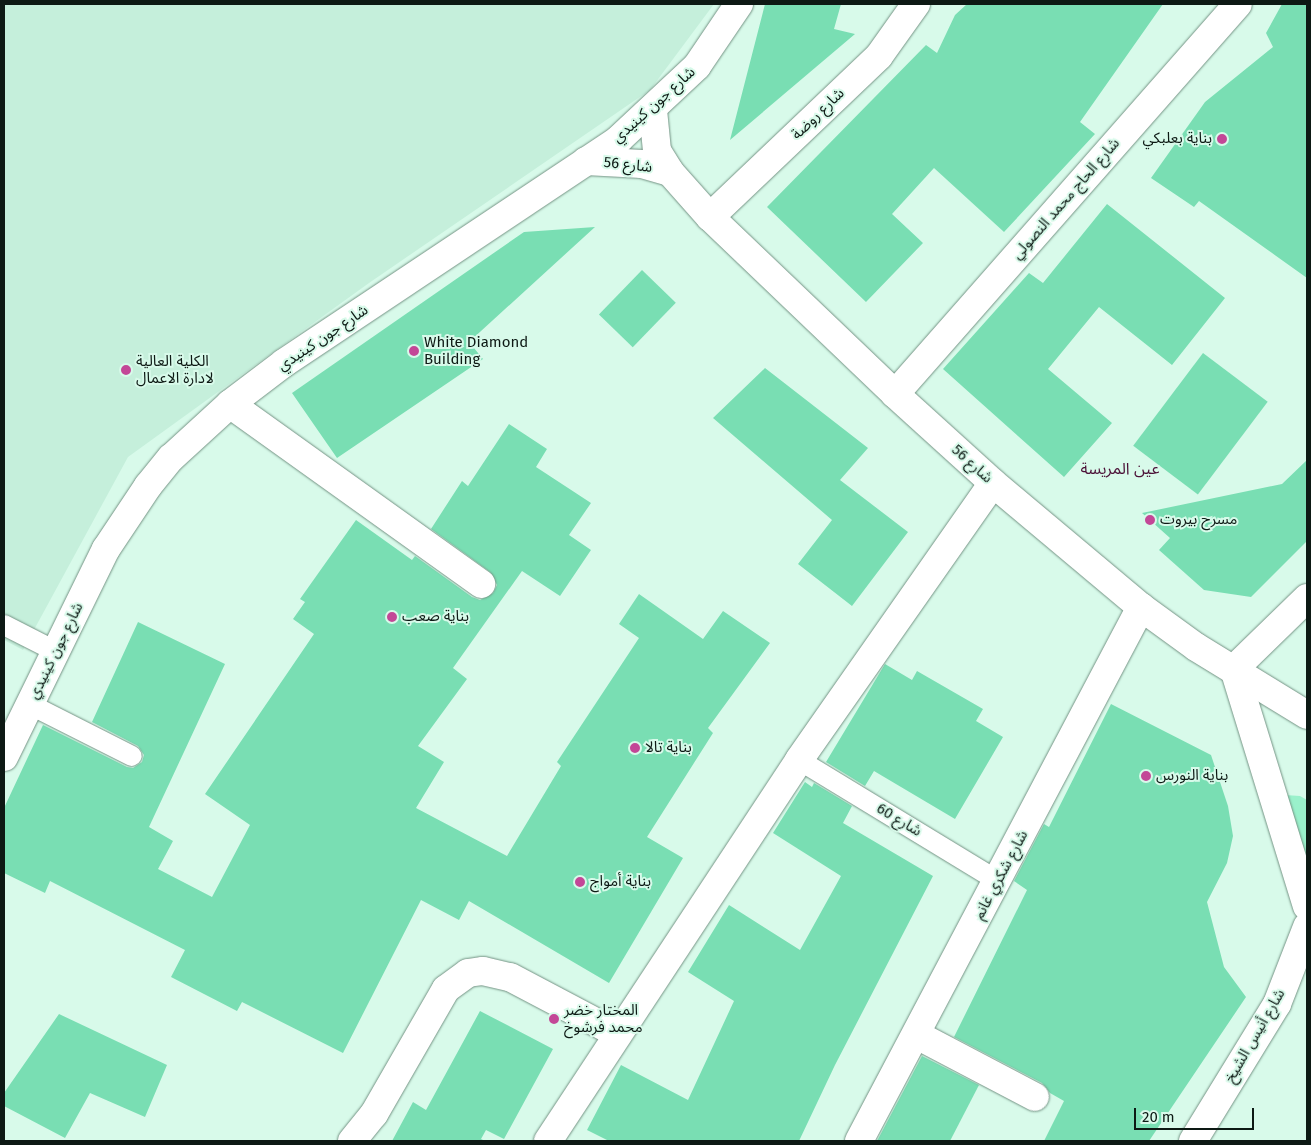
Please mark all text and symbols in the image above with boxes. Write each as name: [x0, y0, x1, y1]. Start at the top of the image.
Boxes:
street label: شارع جون كينيدي: [609, 63, 699, 147]
street label: شارع روضة: [788, 85, 848, 143]
place label: بناية بعلبكي: [1143, 130, 1212, 148]
marker: بناية بعلبكي: [1216, 133, 1228, 145]
street label: شارع الحاج محمد النصولي: [1008, 135, 1124, 263]
street label: شارع 56: [603, 154, 653, 176]
street label: شارع جون كينيدي: [274, 301, 372, 375]
place label: White Diamond Building: [424, 333, 528, 368]
marker: White Diamond Building: [408, 345, 420, 357]
place label: الكلية العالية لادارة الاعمال: [136, 352, 214, 387]
marker: الكلية العالية لادارة الاعمال: [120, 364, 132, 376]
street label: شارع 56: [948, 441, 996, 487]
district label: عين المريسة: [1080, 459, 1160, 479]
place label: مسرح بيروت: [1160, 511, 1237, 529]
marker: مسرح بيروت: [1144, 514, 1156, 526]
street label: شارع جون كينيدي: [25, 600, 87, 702]
place label: بناية صعب: [402, 608, 469, 626]
marker: بناية صعب: [386, 611, 398, 623]
place label: بناية تالا: [645, 739, 692, 757]
marker: بناية تالا: [629, 742, 641, 754]
place label: بناية النورس: [1156, 767, 1228, 785]
marker: بناية النورس: [1140, 770, 1152, 782]
street label: شارع 60: [873, 800, 925, 840]
street label: شارع شكري غانم: [970, 827, 1032, 923]
place label: بناية أمواج: [590, 873, 651, 891]
marker: بناية أمواج: [574, 876, 586, 888]
street label: شارع أنيس الشيخ: [1221, 986, 1289, 1086]
place label: المختار خضر محمد فرشوخ: [564, 1001, 643, 1036]
marker: المختار خضر محمد فرشوخ: [548, 1013, 560, 1025]
scale bar: [1136, 1098, 1256, 1130]
text: 20 m: [1142, 1108, 1175, 1126]

